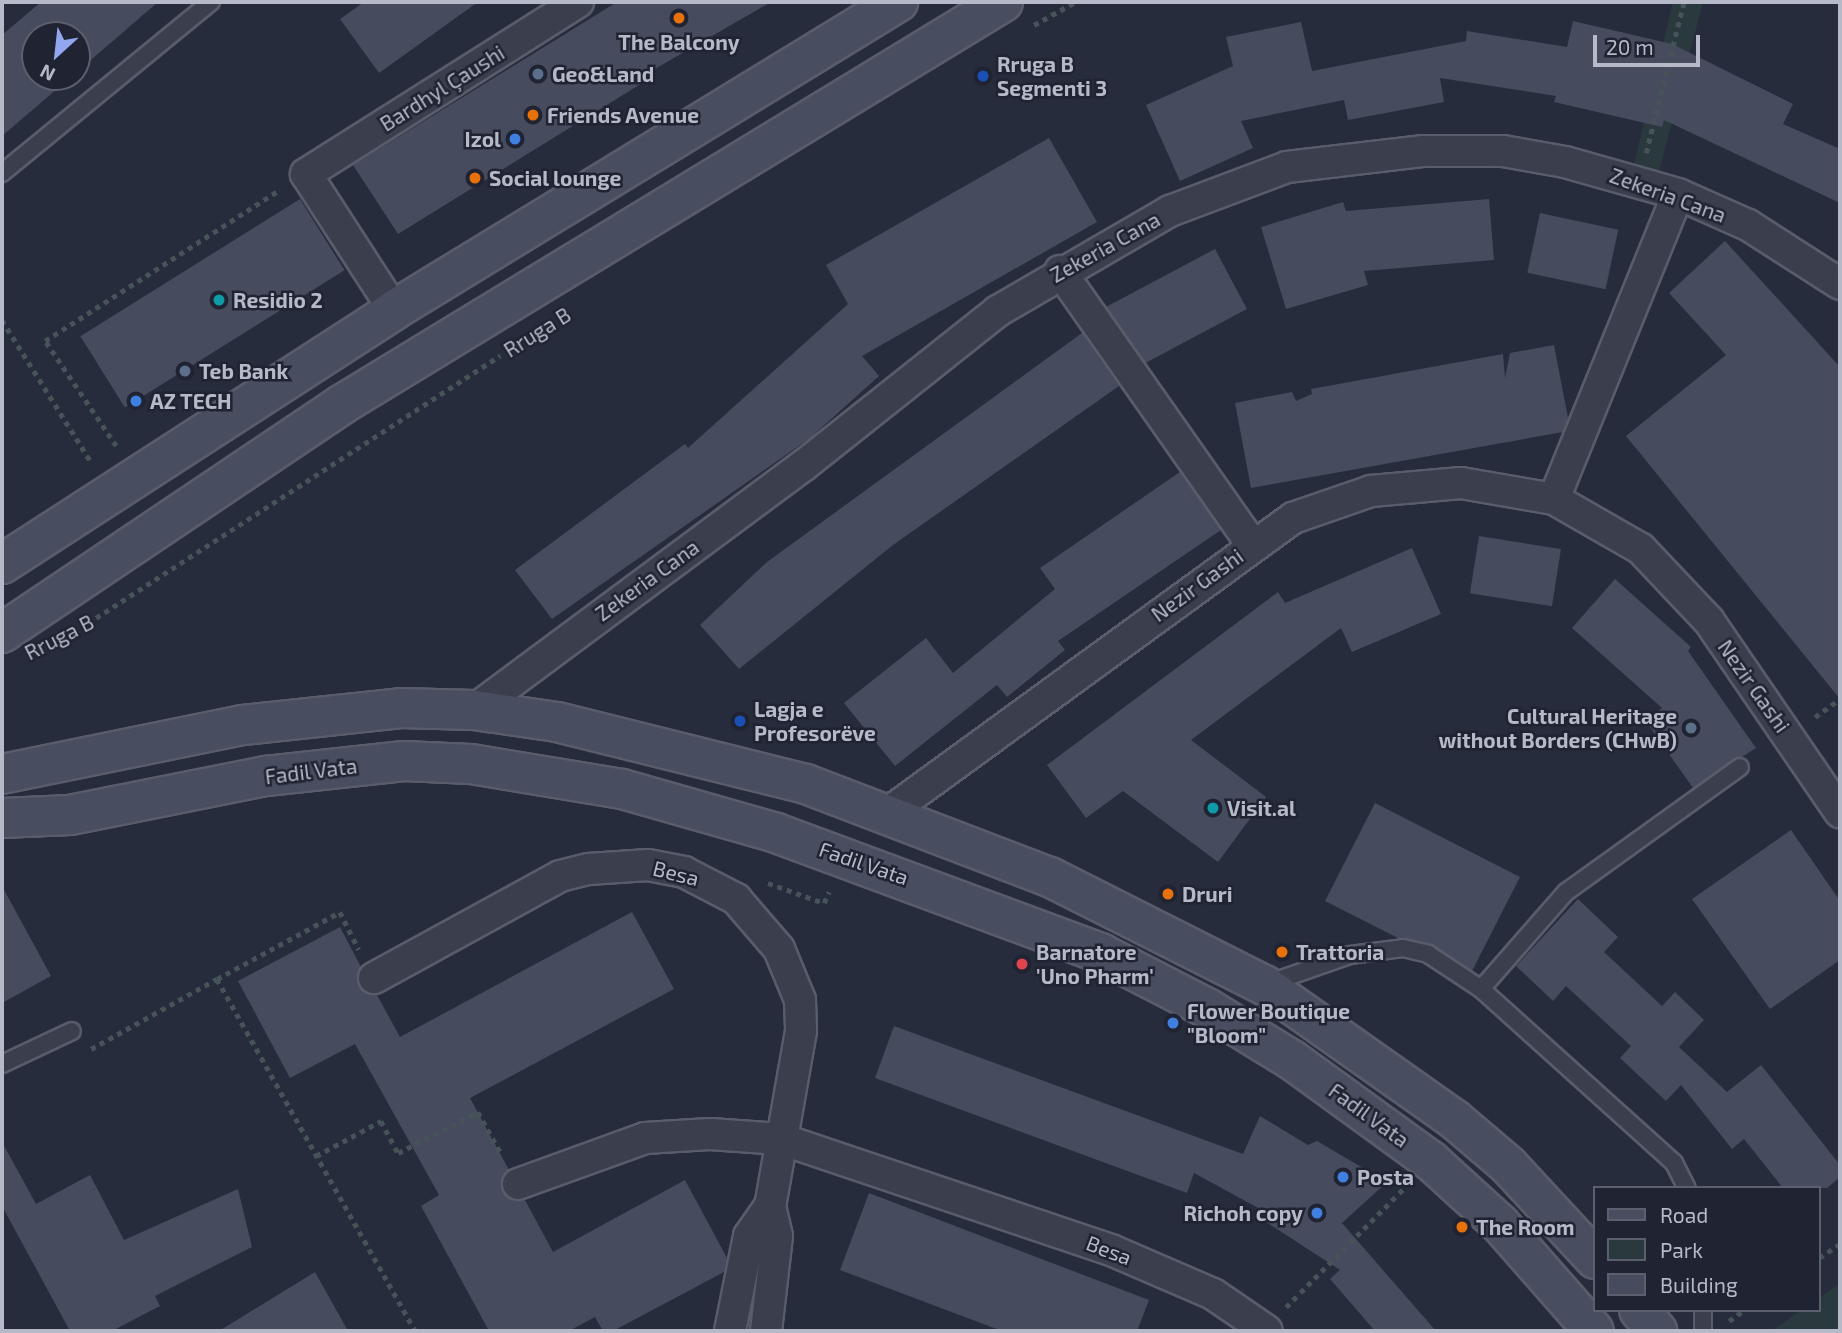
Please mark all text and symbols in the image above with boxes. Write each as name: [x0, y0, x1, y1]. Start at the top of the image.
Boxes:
marker: The Balcony: [671, 10, 687, 26]
north arrow: [21, 21, 91, 91]
scale bar: [1597, 21, 1704, 65]
place label: The Balcony: [618, 29, 740, 55]
text: 20 m: [1606, 34, 1654, 59]
street label: Bardhyl Çaushi: [375, 40, 509, 136]
place label: Rruga B Segmenti 3: [997, 51, 1107, 101]
text: N: [36, 60, 58, 87]
place label: Geo&Land: [552, 61, 654, 87]
marker: Geo&Land: [530, 66, 546, 82]
marker: Rruga B Segmenti 3: [975, 68, 991, 84]
place label: Friends Avenue: [547, 102, 700, 128]
marker: Friends Avenue: [525, 107, 541, 123]
place label: Izol: [465, 126, 501, 152]
marker: Izol: [507, 131, 523, 147]
street label: Zekeria Cana: [1606, 162, 1730, 228]
place label: Social lounge: [489, 165, 622, 191]
marker: Social lounge: [467, 170, 483, 186]
street label: Zekeria Cana: [1046, 206, 1164, 288]
place label: Residio 2: [233, 287, 323, 313]
marker: Residio 2: [211, 292, 227, 308]
street label: Rruga B: [499, 302, 575, 362]
place label: Teb Bank: [199, 358, 288, 384]
marker: Teb Bank: [177, 363, 193, 379]
place label: AZ TECH: [150, 388, 232, 414]
marker: AZ TECH: [128, 393, 144, 409]
street label: Zekeria Cana: [590, 534, 704, 626]
street label: Nezir Gashi: [1146, 543, 1248, 627]
street label: Rruga B: [20, 609, 98, 665]
street label: Nezir Gashi: [1713, 635, 1795, 737]
place label: Lagja e Profesorëve: [754, 696, 876, 746]
place label: Cultural Heritage without Borders (CHwB): [1438, 703, 1677, 753]
marker: Lagja e Profesorëve: [732, 713, 748, 729]
marker: Cultural Heritage without Borders (CHwB): [1683, 720, 1699, 736]
street label: Fadil Vata: [263, 753, 359, 789]
place label: Visit.al: [1227, 795, 1296, 821]
marker: Visit.al: [1205, 800, 1221, 816]
street label: Fadil Vata: [816, 836, 912, 890]
street label: Besa: [650, 855, 702, 891]
place label: Druri: [1182, 881, 1233, 907]
marker: Druri: [1160, 886, 1176, 902]
place label: Barnatore 'Uno Pharm': [1036, 939, 1154, 989]
place label: Trattoria: [1296, 939, 1384, 965]
marker: Trattoria: [1274, 944, 1290, 960]
marker: Barnatore 'Uno Pharm': [1014, 956, 1030, 972]
place label: Flower Boutique "Bloom": [1187, 998, 1350, 1048]
marker: Flower Boutique "Bloom": [1165, 1015, 1181, 1031]
street label: Fadil Vata: [1324, 1077, 1414, 1153]
place label: Posta: [1357, 1164, 1414, 1190]
marker: Posta: [1335, 1169, 1351, 1185]
legend: [1594, 1186, 1821, 1312]
place label: Richoh copy: [1183, 1200, 1303, 1226]
text: Road: [1660, 1202, 1708, 1227]
marker: Richoh copy: [1309, 1205, 1325, 1221]
place label: The Room: [1476, 1214, 1574, 1240]
marker: The Room: [1454, 1219, 1470, 1235]
street label: Besa: [1083, 1230, 1135, 1270]
text: Park: [1660, 1237, 1703, 1262]
text: Building: [1660, 1272, 1738, 1297]

